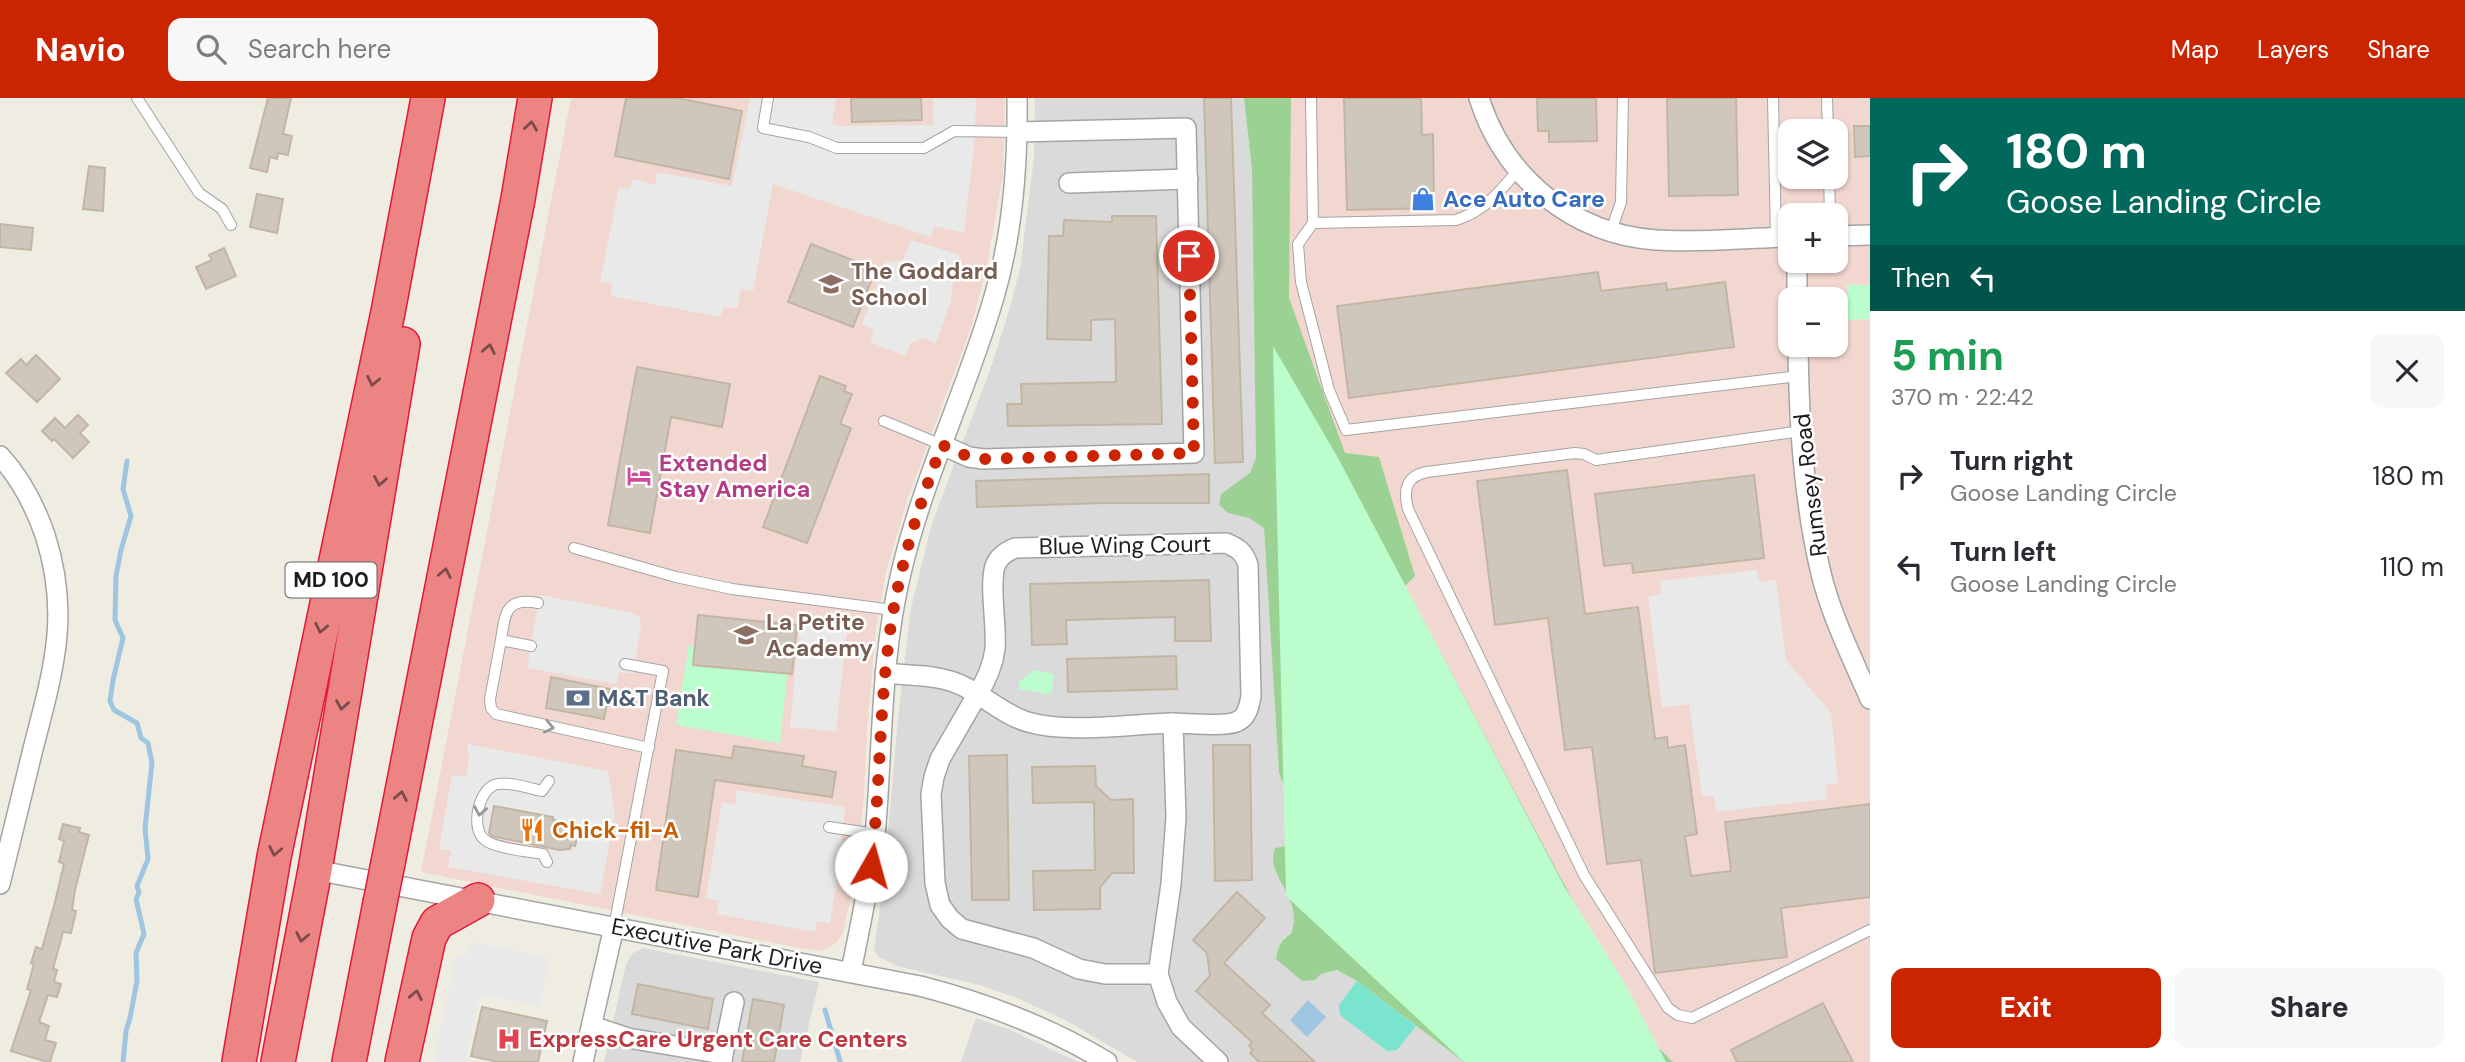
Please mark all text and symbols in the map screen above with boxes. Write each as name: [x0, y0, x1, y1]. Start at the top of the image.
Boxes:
search box: [168, 18, 658, 81]
text: Navio: [35, 28, 126, 71]
icon: search: [192, 30, 230, 68]
text: Search here: [248, 32, 391, 66]
text: Map: [2171, 34, 2219, 65]
text: Layers: [2257, 34, 2329, 65]
text: Share: [2367, 34, 2430, 65]
map controls: [1778, 119, 1848, 357]
button: layers: [1778, 119, 1848, 189]
text: 180 m: [2006, 119, 2147, 183]
one-way arrow: [523, 120, 538, 132]
icon: right: [1891, 126, 1982, 217]
text: Goose Landing Circle: [2006, 181, 2322, 223]
place label: Ace Auto Care: [1443, 184, 1605, 214]
shop icon: Ace Auto Care: [1409, 185, 1437, 213]
button: +: [1778, 203, 1848, 273]
pin: [1159, 226, 1219, 286]
icon: arrive: [1170, 237, 1208, 275]
place label: The Goddard School: [851, 256, 998, 312]
icon: left: [1964, 259, 2002, 297]
text: Then: [1891, 261, 1950, 295]
school or university icon: The Goddard School: [817, 270, 845, 298]
button: −: [1778, 287, 1848, 357]
text: 5 min: [1891, 328, 2004, 383]
button: close: [2370, 334, 2444, 408]
one-way arrow: [481, 343, 496, 355]
one-way arrow: [367, 375, 382, 387]
text: 370 m · 22:42: [1891, 382, 2034, 412]
street label: Rumsey Road: [1786, 412, 1834, 558]
text: Turn right: [1950, 444, 2074, 478]
place label: Extended Stay America: [659, 448, 810, 504]
icon: right: [1891, 457, 1929, 495]
text: 180 m: [2372, 459, 2444, 493]
hotel icon: Extended Stay America: [625, 462, 653, 490]
one-way arrow: [373, 475, 388, 487]
text: Goose Landing Circle: [1950, 478, 2177, 508]
street label: Blue Wing Court: [1039, 529, 1211, 561]
text: Turn left: [1950, 535, 2057, 569]
icon: left: [1891, 548, 1929, 586]
text: 110 m: [2380, 550, 2444, 584]
road number: MD 100: [286, 562, 376, 598]
one-way arrow: [437, 567, 452, 579]
text: Goose Landing Circle: [1950, 569, 2177, 599]
place label: La Petite Academy: [766, 607, 873, 663]
school or university icon: La Petite Academy: [732, 621, 760, 649]
one-way arrow: [314, 622, 329, 634]
place label: M&T Bank: [598, 683, 710, 713]
bank icon: M&T Bank: [564, 684, 592, 712]
one-way arrow: [335, 700, 350, 711]
one-way arrow: [543, 718, 555, 733]
one-way arrow: [392, 790, 407, 802]
one-way arrow: [473, 805, 488, 817]
place label: Chick-fil-A: [552, 815, 679, 845]
restaurant icon: Chick-fil-A: [518, 816, 546, 844]
position arrow: [834, 829, 908, 903]
one-way arrow: [268, 845, 283, 857]
street label: Executive Park Drive: [609, 911, 825, 981]
one-way arrow: [295, 931, 310, 943]
button: Exit: [1891, 968, 2161, 1048]
button: Share: [2175, 968, 2444, 1048]
one-way arrow: [408, 989, 423, 1001]
place label: ExpressCare Urgent Care Centers: [529, 1024, 908, 1054]
hospital icon: ExpressCare Urgent Care Centers: [495, 1025, 523, 1053]

